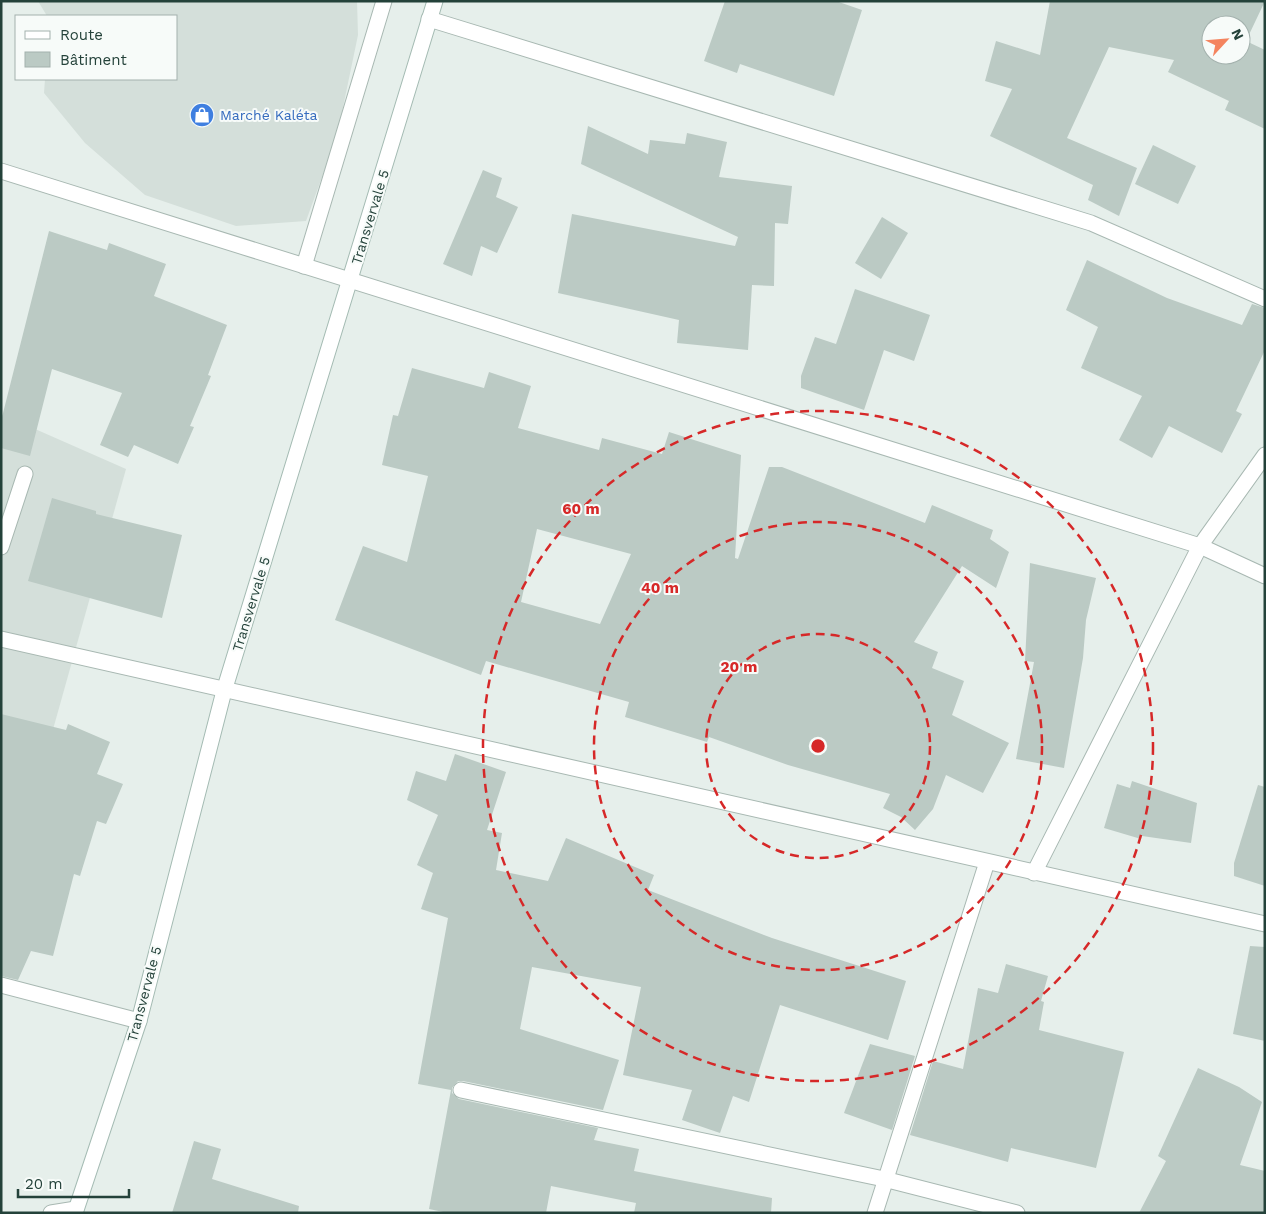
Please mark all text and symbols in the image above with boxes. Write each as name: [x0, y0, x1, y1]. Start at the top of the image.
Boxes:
legend: [15, 15, 178, 80]
north arrow: [1201, 15, 1251, 65]
text: Route: [60, 26, 103, 44]
text: N: [1228, 26, 1247, 42]
text: Bâtiment: [60, 51, 127, 69]
shop icon: Marché Kaléta: [189, 102, 215, 128]
place label: Marché Kaléta: [220, 107, 318, 123]
street label: Transvervale 5: [348, 168, 392, 266]
text: 60 m: [562, 500, 600, 518]
street label: Transvervale 5: [229, 555, 273, 653]
text: 40 m: [641, 579, 679, 597]
text: 20 m: [720, 658, 758, 676]
centre of rings: [809, 737, 827, 755]
street label: Transvervale 5: [124, 945, 164, 1043]
scale bar: [18, 1166, 129, 1198]
text: 20 m: [25, 1175, 63, 1193]

